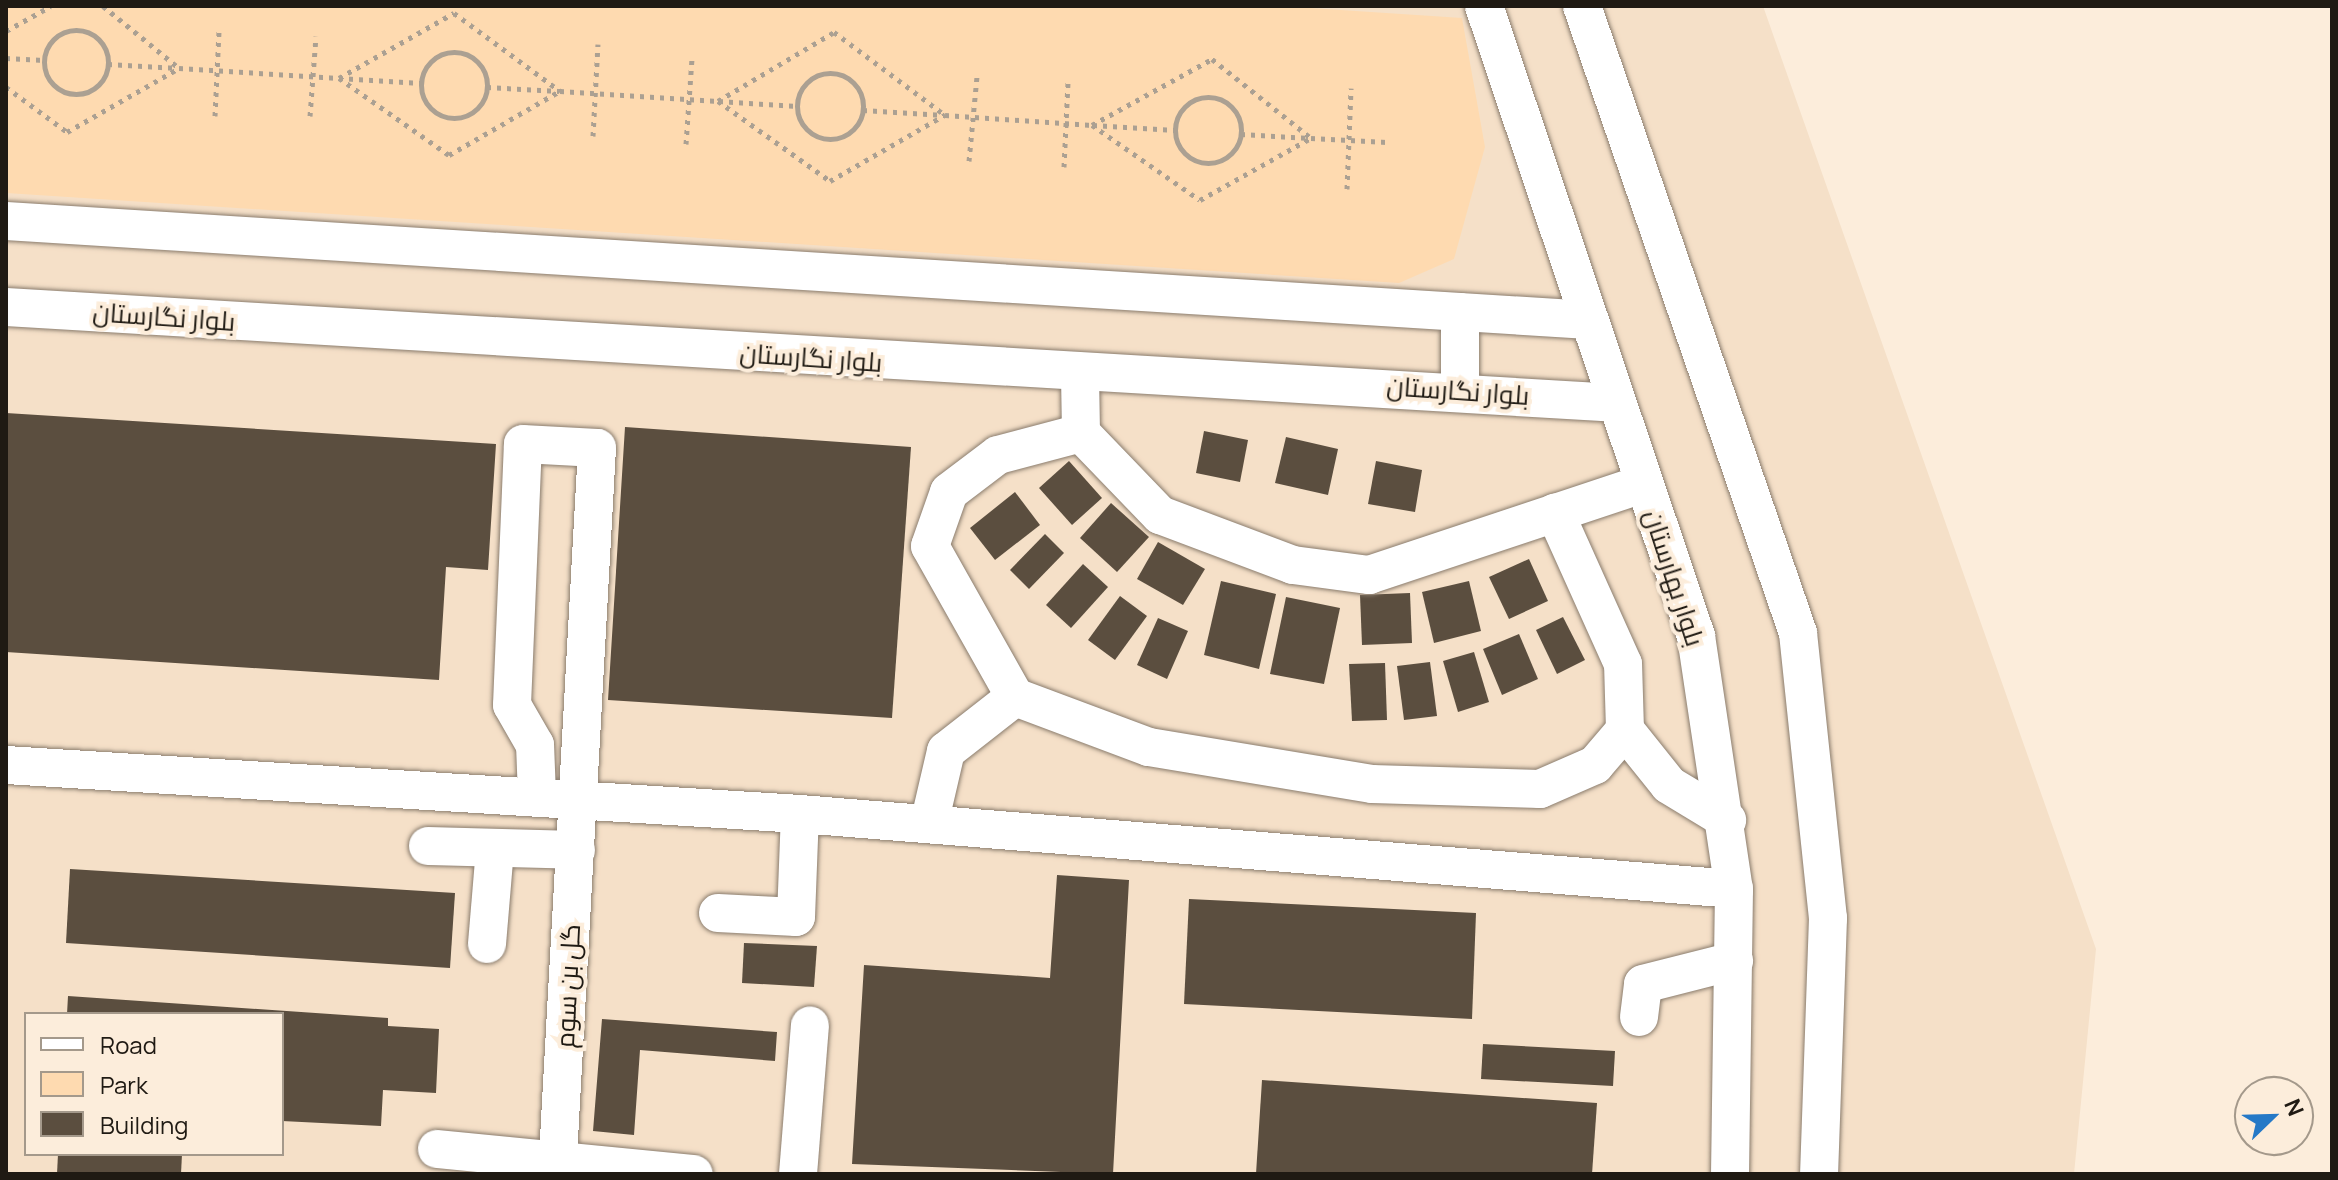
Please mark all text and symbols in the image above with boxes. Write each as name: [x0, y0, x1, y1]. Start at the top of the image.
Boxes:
street label: بلوار نگارستان: [92, 296, 236, 338]
street label: بلوار نگارستان: [739, 337, 883, 379]
street label: بلوار نگارستان: [1386, 370, 1530, 412]
street label: بلوار بهارستان: [1637, 506, 1711, 650]
street label: گل بن سوم: [549, 923, 587, 1049]
legend: [24, 1012, 284, 1156]
text: Road: [100, 1028, 157, 1061]
text: Park: [100, 1068, 148, 1101]
north arrow: [2234, 1076, 2314, 1156]
text: N: [2277, 1094, 2311, 1121]
text: Building: [100, 1108, 188, 1141]

